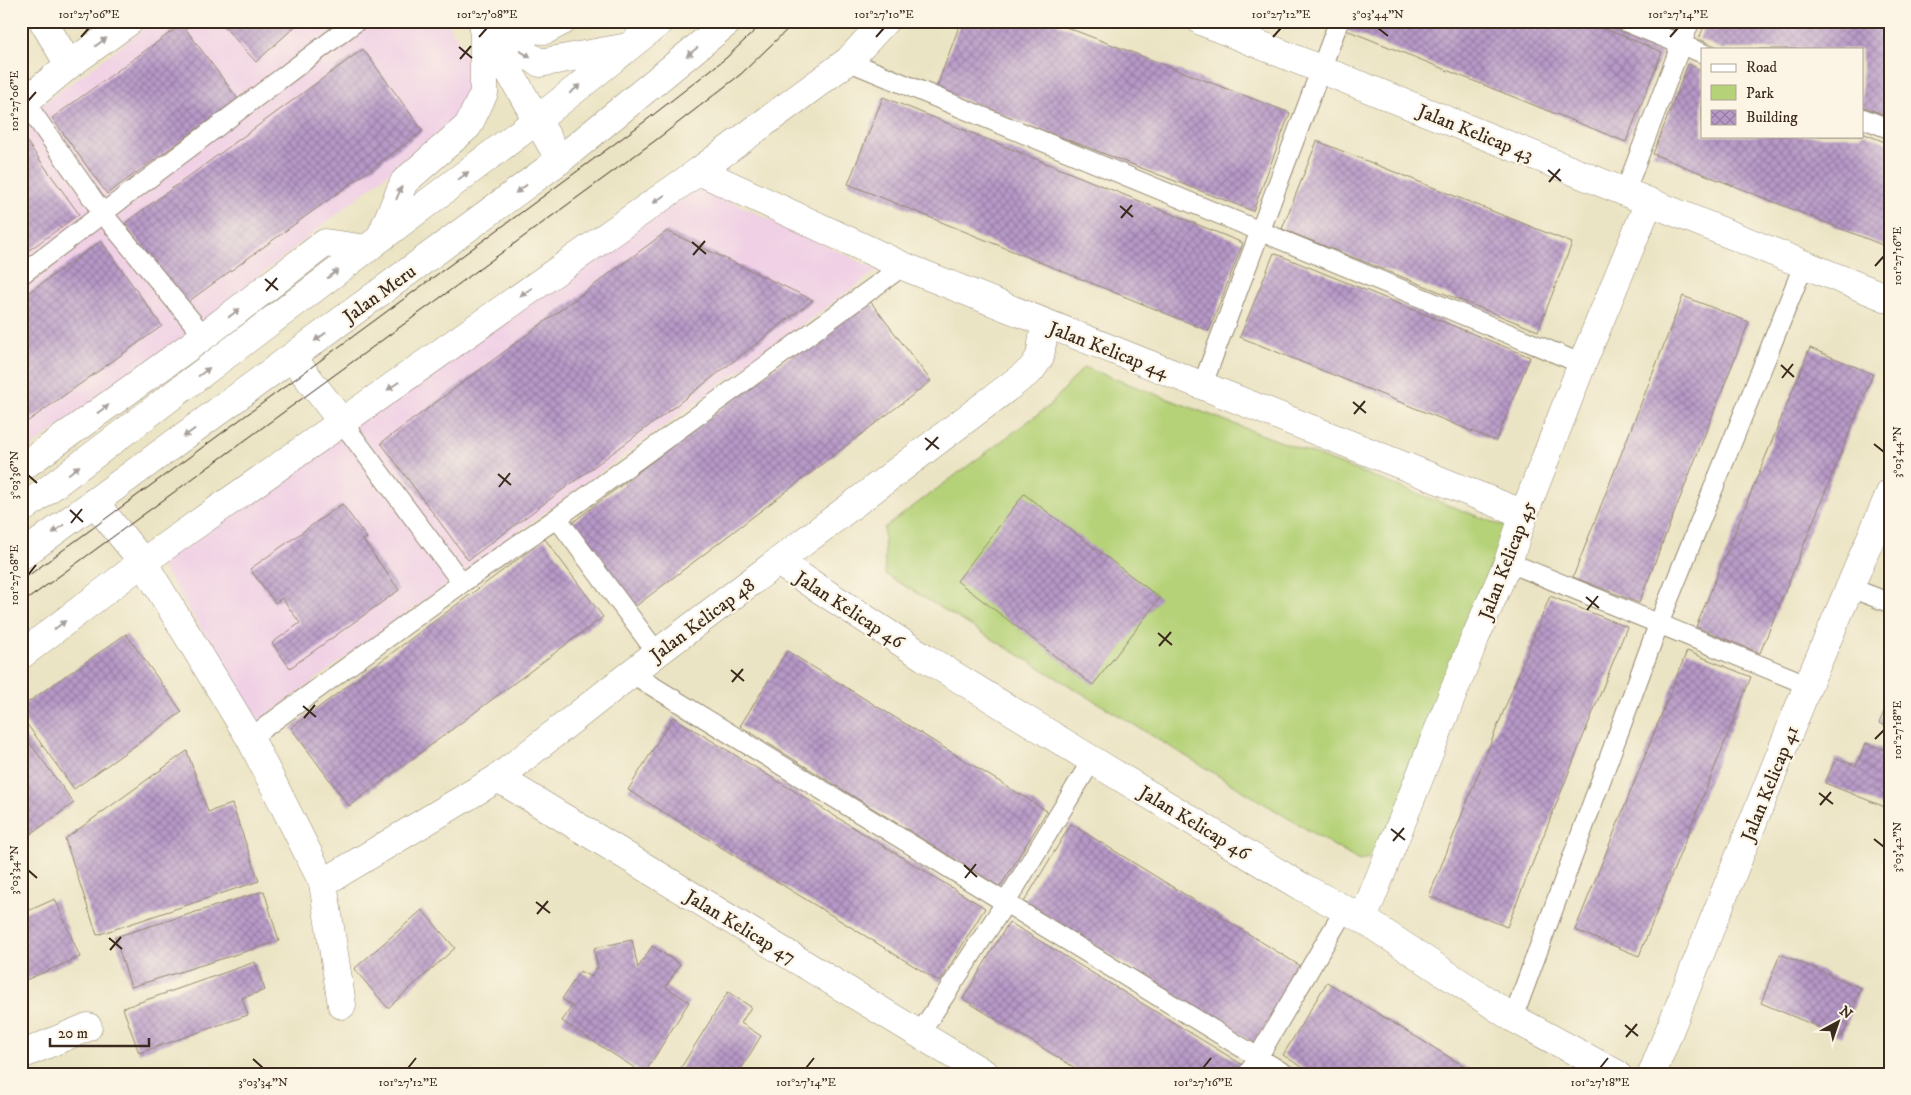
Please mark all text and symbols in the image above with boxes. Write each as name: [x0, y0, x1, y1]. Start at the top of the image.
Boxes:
text: 101°27'06"E: [58, 7, 120, 22]
text: 101°27'08"E: [457, 7, 518, 22]
text: 101°27'10"E: [854, 7, 914, 22]
text: 101°27'12"E: [1252, 7, 1311, 22]
text: 3°03'44"N: [1352, 7, 1404, 22]
text: 101°27'14"E: [1648, 7, 1708, 22]
one-way arrow: [94, 37, 108, 47]
one-way arrow: [685, 46, 698, 57]
legend: [1701, 48, 1864, 138]
one-way arrow: [519, 49, 532, 58]
text: Road: [1746, 58, 1778, 77]
text: 101°27'06"E: [7, 70, 22, 132]
one-way arrow: [568, 84, 581, 95]
text: Park: [1746, 84, 1775, 103]
street label: Jalan Kelicap 43: [1412, 99, 1537, 167]
text: Building: [1746, 108, 1798, 127]
one-way arrow: [456, 171, 470, 181]
one-way arrow: [514, 184, 528, 194]
one-way arrow: [396, 186, 404, 200]
one-way arrow: [652, 194, 666, 204]
text: 101°27'16"E: [1890, 226, 1905, 286]
street label: Jalan Meru: [337, 260, 421, 329]
one-way arrow: [326, 269, 340, 279]
one-way arrow: [519, 287, 533, 297]
one-way arrow: [227, 307, 240, 318]
street label: Jalan Kelicap 44: [1043, 316, 1173, 384]
one-way arrow: [313, 332, 327, 342]
one-way arrow: [197, 367, 211, 377]
one-way arrow: [387, 381, 400, 391]
one-way arrow: [96, 404, 110, 414]
text: 3°03'44"N: [1890, 426, 1905, 478]
one-way arrow: [182, 428, 196, 438]
text: 3°03'36"N: [7, 450, 22, 499]
one-way arrow: [67, 465, 81, 475]
street label: Jalan Kelicap 45: [1474, 498, 1541, 625]
one-way arrow: [52, 524, 65, 535]
text: 101°27'08"E: [7, 544, 22, 605]
street label: Jalan Kelicap 46: [789, 565, 909, 655]
street label: Jalan Kelicap 48: [644, 573, 760, 668]
one-way arrow: [53, 620, 66, 631]
text: 101°27'18"E: [1890, 700, 1905, 759]
street label: Jalan Kelicap 41: [1736, 722, 1804, 846]
street label: Jalan Kelicap 46: [1133, 780, 1255, 866]
text: 3°03'42"N: [1890, 821, 1905, 872]
text: 3°03'34"N: [7, 845, 22, 895]
street label: Jalan Kelicap 47: [679, 884, 800, 969]
north arrow: [1814, 998, 1864, 1048]
text: N: [1836, 1002, 1856, 1024]
scale bar: [50, 1015, 149, 1047]
text: 20 m: [58, 1024, 88, 1043]
text: 3°03'34"N: [238, 1075, 288, 1090]
text: 101°27'12"E: [379, 1075, 438, 1090]
text: 101°27'14"E: [776, 1075, 836, 1090]
text: 101°27'16"E: [1173, 1075, 1233, 1090]
text: 101°27'18"E: [1571, 1075, 1630, 1090]

